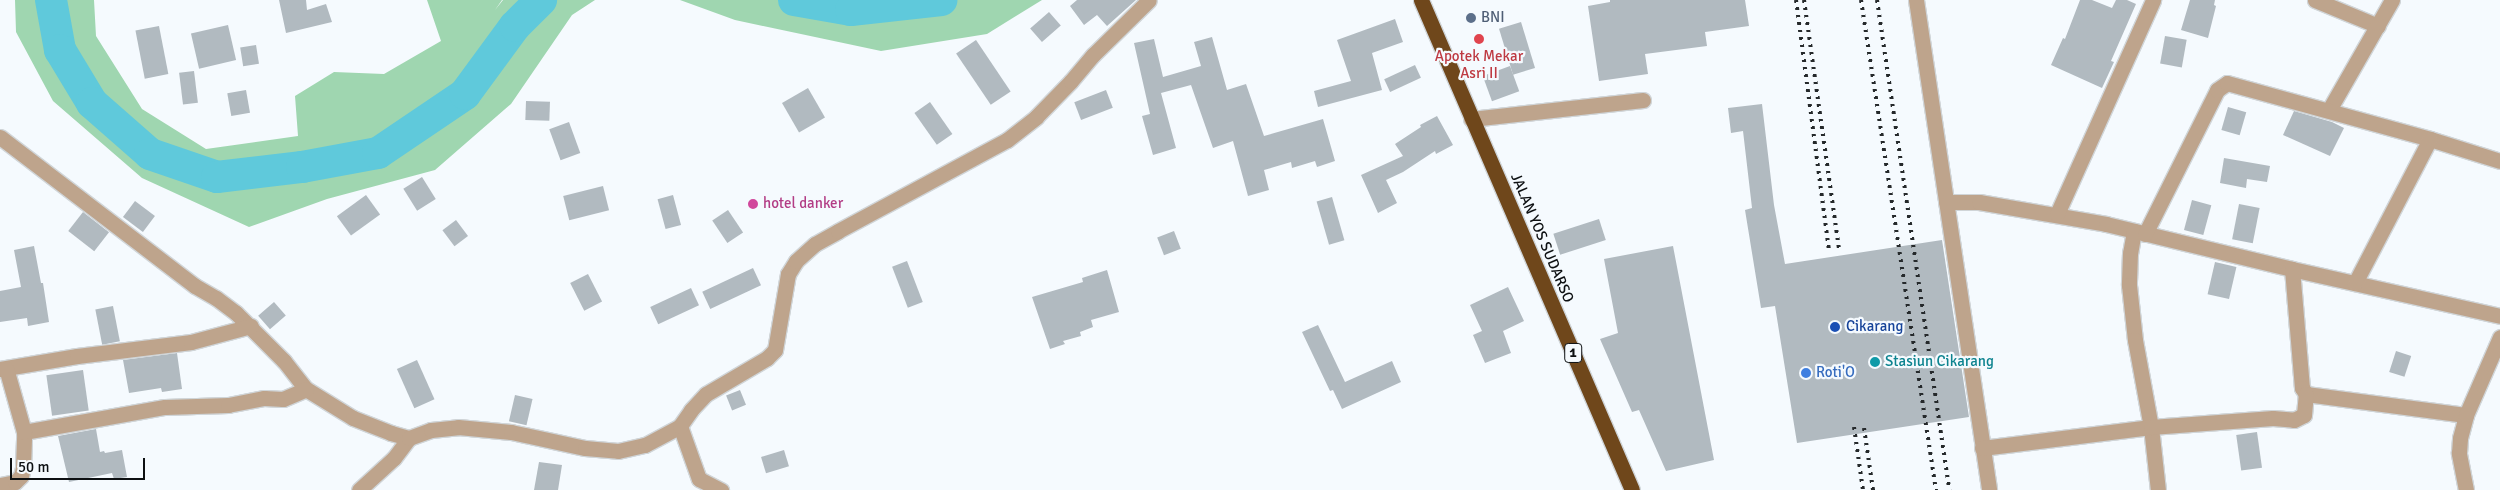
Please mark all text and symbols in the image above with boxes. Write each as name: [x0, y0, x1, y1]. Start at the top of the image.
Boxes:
place label: BNI: [1481, 9, 1505, 27]
marker: BNI: [1465, 12, 1477, 24]
marker: Apotek Mekar Asri II: [1473, 33, 1485, 45]
place label: Apotek Mekar Asri II: [1435, 47, 1523, 82]
street label: JALAN YOS SUDARSO: [1507, 171, 1577, 305]
place label: hotel danker: [763, 195, 843, 213]
marker: hotel danker: [747, 198, 759, 210]
place label: Cikarang: [1846, 318, 1903, 336]
marker: Cikarang: [1828, 320, 1842, 334]
road number: 1: [1563, 342, 1583, 364]
place label: Stasiun Cikarang: [1885, 353, 1994, 371]
marker: Stasiun Cikarang: [1869, 356, 1881, 368]
place label: Roti'O: [1816, 364, 1855, 382]
marker: Roti'O: [1800, 367, 1812, 379]
scale bar: [12, 448, 148, 480]
text: 50 m: [18, 458, 49, 476]

